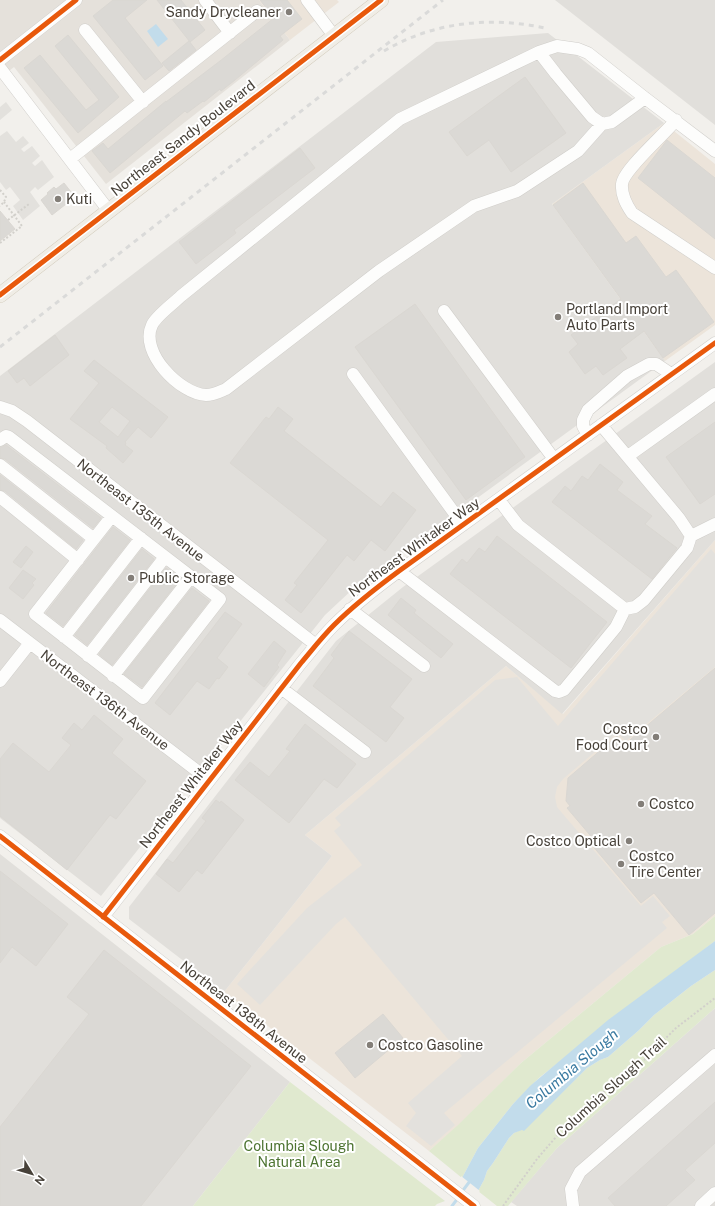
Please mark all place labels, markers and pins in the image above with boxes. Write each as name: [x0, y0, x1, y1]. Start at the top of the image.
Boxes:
place label: Sandy Drycleaner: [165, 4, 281, 20]
marker: Sandy Drycleaner: [284, 7, 294, 17]
place label: Kuti: [66, 191, 92, 207]
marker: Kuti: [53, 194, 63, 204]
place label: Portland Import Auto Parts: [566, 301, 668, 333]
marker: Portland Import Auto Parts: [553, 312, 563, 322]
place label: Public Storage: [139, 570, 235, 586]
marker: Public Storage: [126, 573, 136, 583]
place label: Costco Food Court: [576, 721, 648, 753]
marker: Costco Food Court: [651, 732, 661, 742]
place label: Costco: [649, 796, 694, 812]
marker: Costco: [636, 799, 646, 809]
place label: Costco Optical: [526, 833, 621, 849]
marker: Costco Optical: [624, 836, 634, 846]
place label: Costco Tire Center: [629, 848, 701, 880]
marker: Costco Tire Center: [616, 859, 626, 869]
place label: Costco Gasoline: [378, 1037, 483, 1053]
marker: Costco Gasoline: [365, 1040, 375, 1050]

